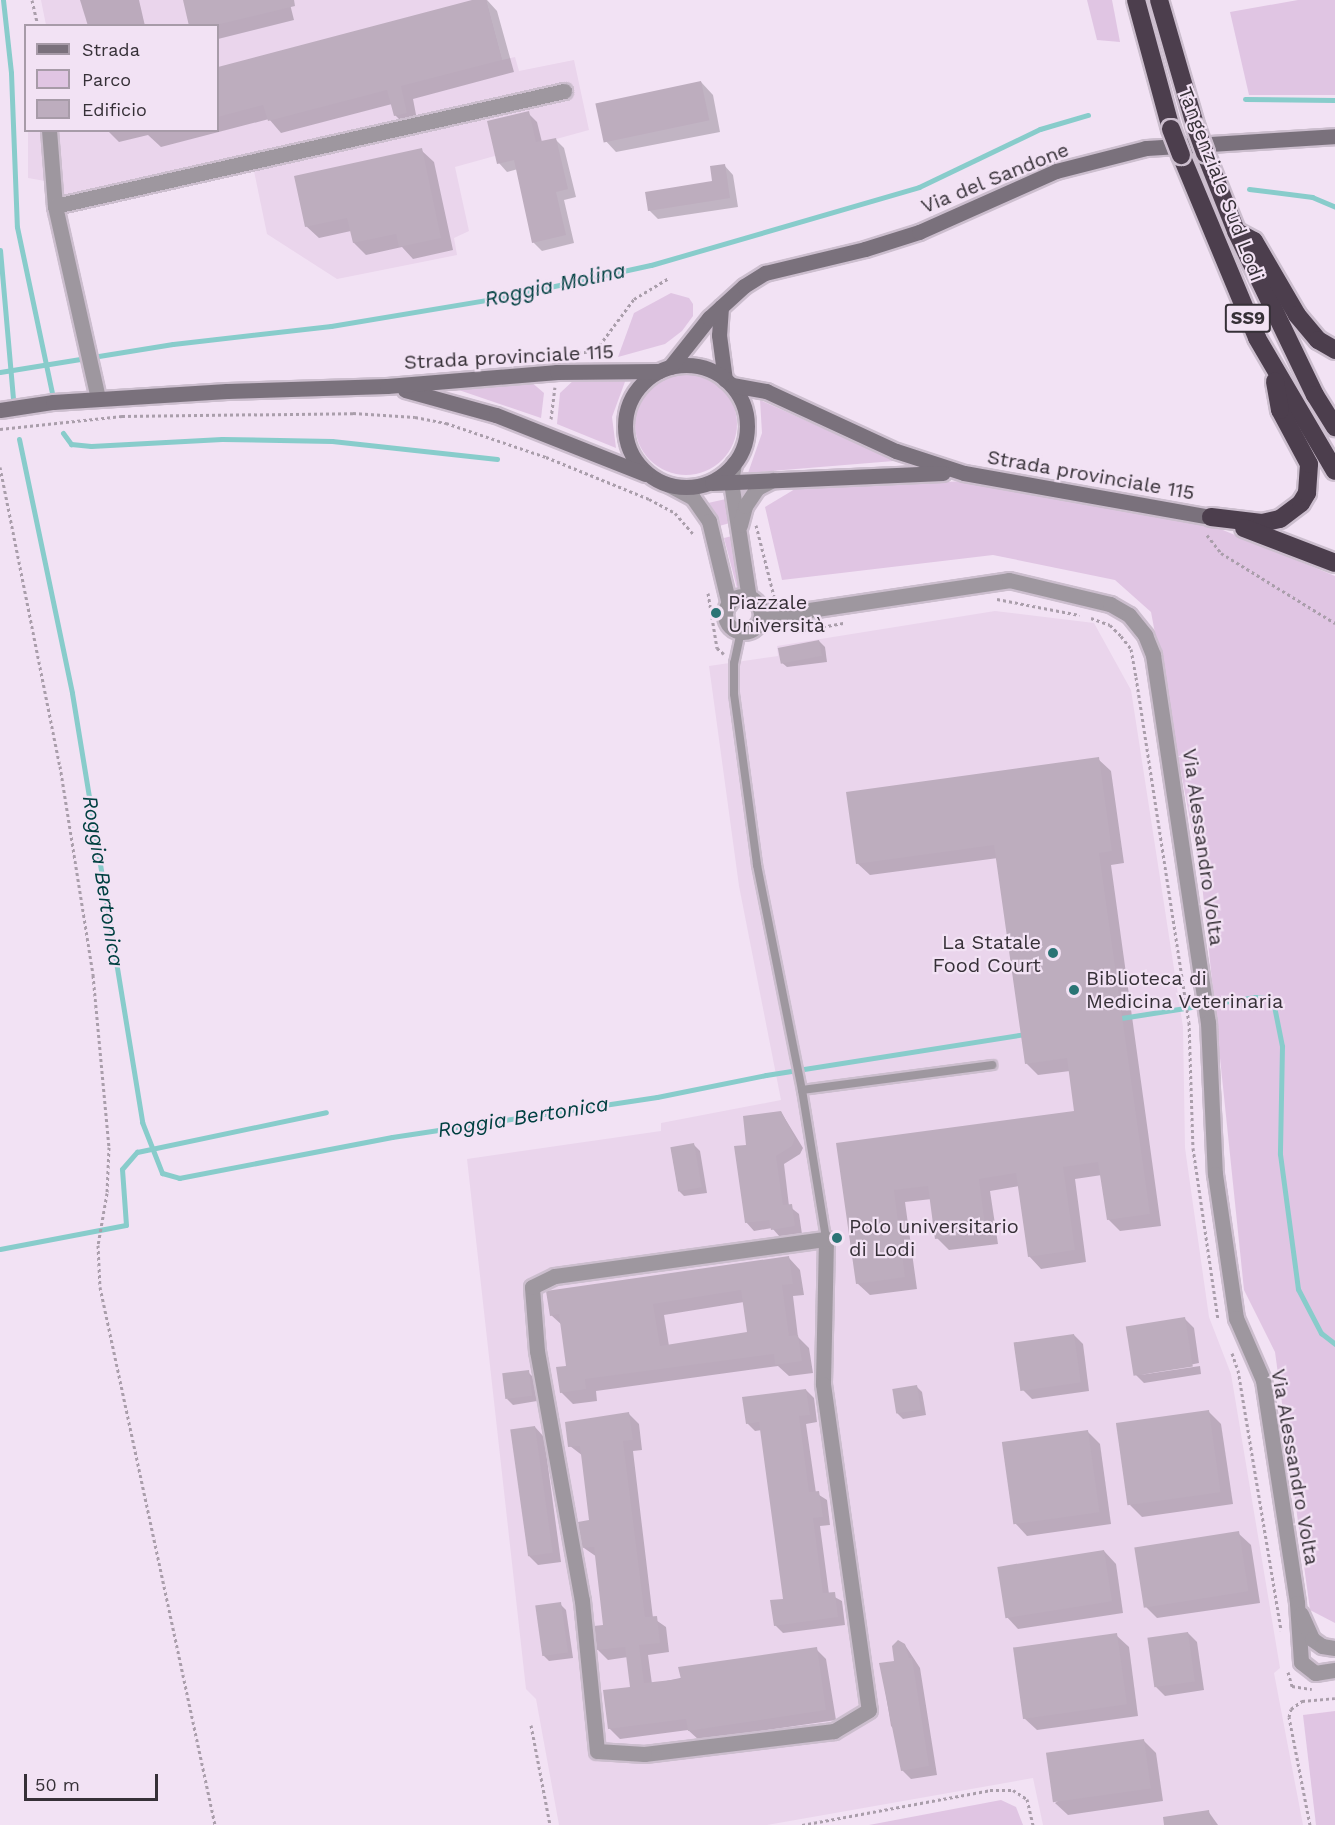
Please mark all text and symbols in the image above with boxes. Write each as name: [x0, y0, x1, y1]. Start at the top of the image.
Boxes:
legend: [24, 24, 219, 132]
text: Strada: [82, 39, 140, 60]
text: Parco: [82, 69, 131, 90]
street label: Tangenziale Sud Lodi: [1173, 84, 1269, 284]
text: Edificio: [82, 99, 147, 120]
street label: Via del Sandone: [917, 137, 1073, 219]
water label: Roggia Molina: [482, 258, 628, 312]
road number: SS9: [1224, 303, 1272, 333]
street label: Strada provinciale 115: [403, 339, 615, 375]
street label: Strada provinciale 115: [985, 445, 1197, 505]
place label: Piazzale Università: [728, 590, 825, 637]
marker: Piazzale Università: [709, 606, 723, 620]
street label: Via Alessandro Volta: [1177, 746, 1229, 948]
water label: Roggia Bertonica: [77, 794, 129, 968]
place label: La Statale Food Court: [933, 930, 1041, 977]
marker: La Statale Food Court: [1046, 946, 1060, 960]
place label: Biblioteca di Medicina Veterinaria: [1086, 966, 1285, 1013]
marker: Biblioteca di Medicina Veterinaria: [1067, 983, 1081, 997]
water label: Roggia Bertonica: [436, 1091, 610, 1143]
place label: Polo universitario di Lodi: [849, 1214, 1019, 1261]
marker: Polo universitario di Lodi: [830, 1231, 844, 1245]
street label: Via Alessandro Volta: [1266, 1366, 1324, 1568]
scale bar: [27, 1762, 160, 1800]
text: 50 m: [35, 1774, 80, 1795]

